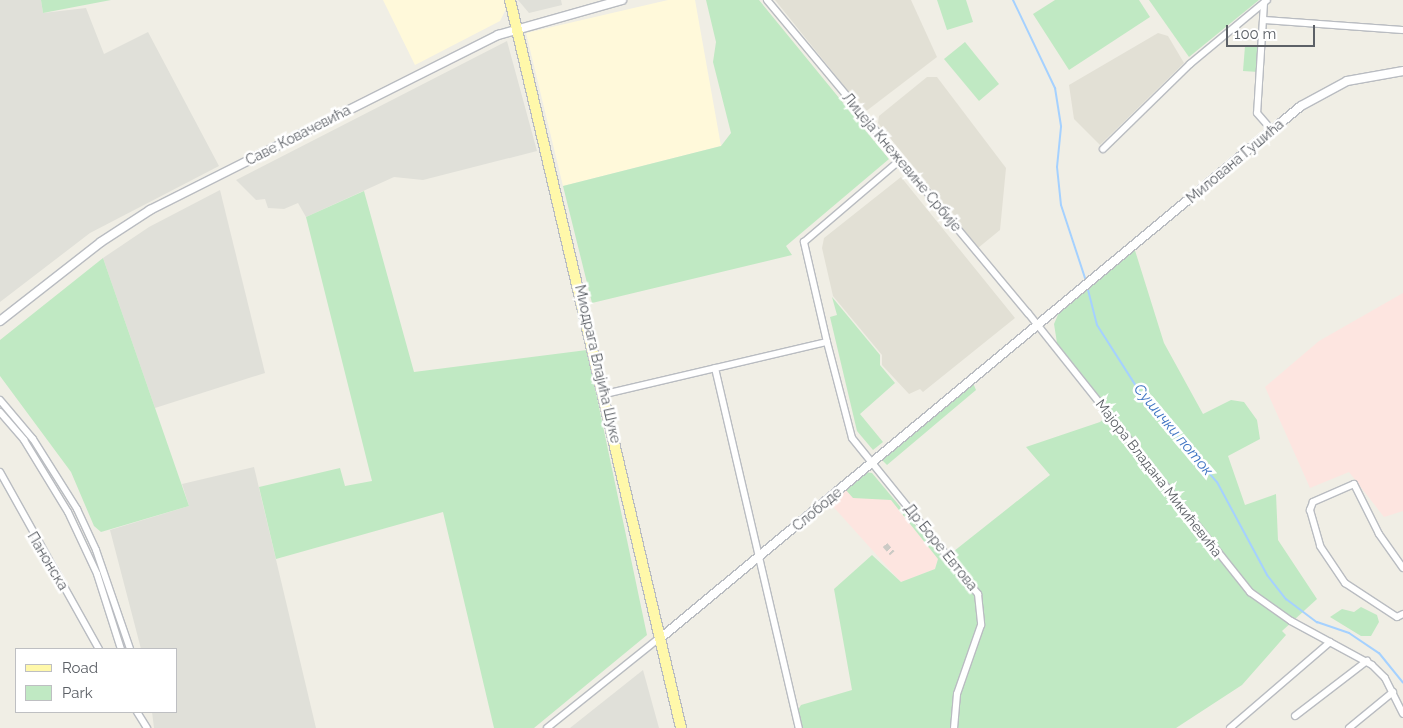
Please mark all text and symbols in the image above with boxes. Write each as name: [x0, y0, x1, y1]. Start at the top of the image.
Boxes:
scale bar: [1228, 15, 1317, 47]
text: 100 m: [1234, 25, 1276, 43]
street label: Лицеја Кнежевине Србије: [839, 89, 965, 235]
street label: Саве Ковачевића: [243, 101, 353, 169]
street label: Милована Гушића: [1183, 116, 1287, 206]
street label: Миодрага Влајића Шуке: [572, 283, 624, 445]
water label: Сушички поток: [1129, 380, 1217, 480]
street label: Мајора Владана Микићевића: [1092, 396, 1226, 560]
street label: Слободе: [789, 484, 845, 534]
street label: Др Боре Евтова: [901, 500, 981, 594]
street label: Панонска: [24, 529, 72, 593]
legend: [15, 648, 178, 713]
text: Road: [62, 659, 98, 677]
text: Park: [62, 684, 93, 702]

